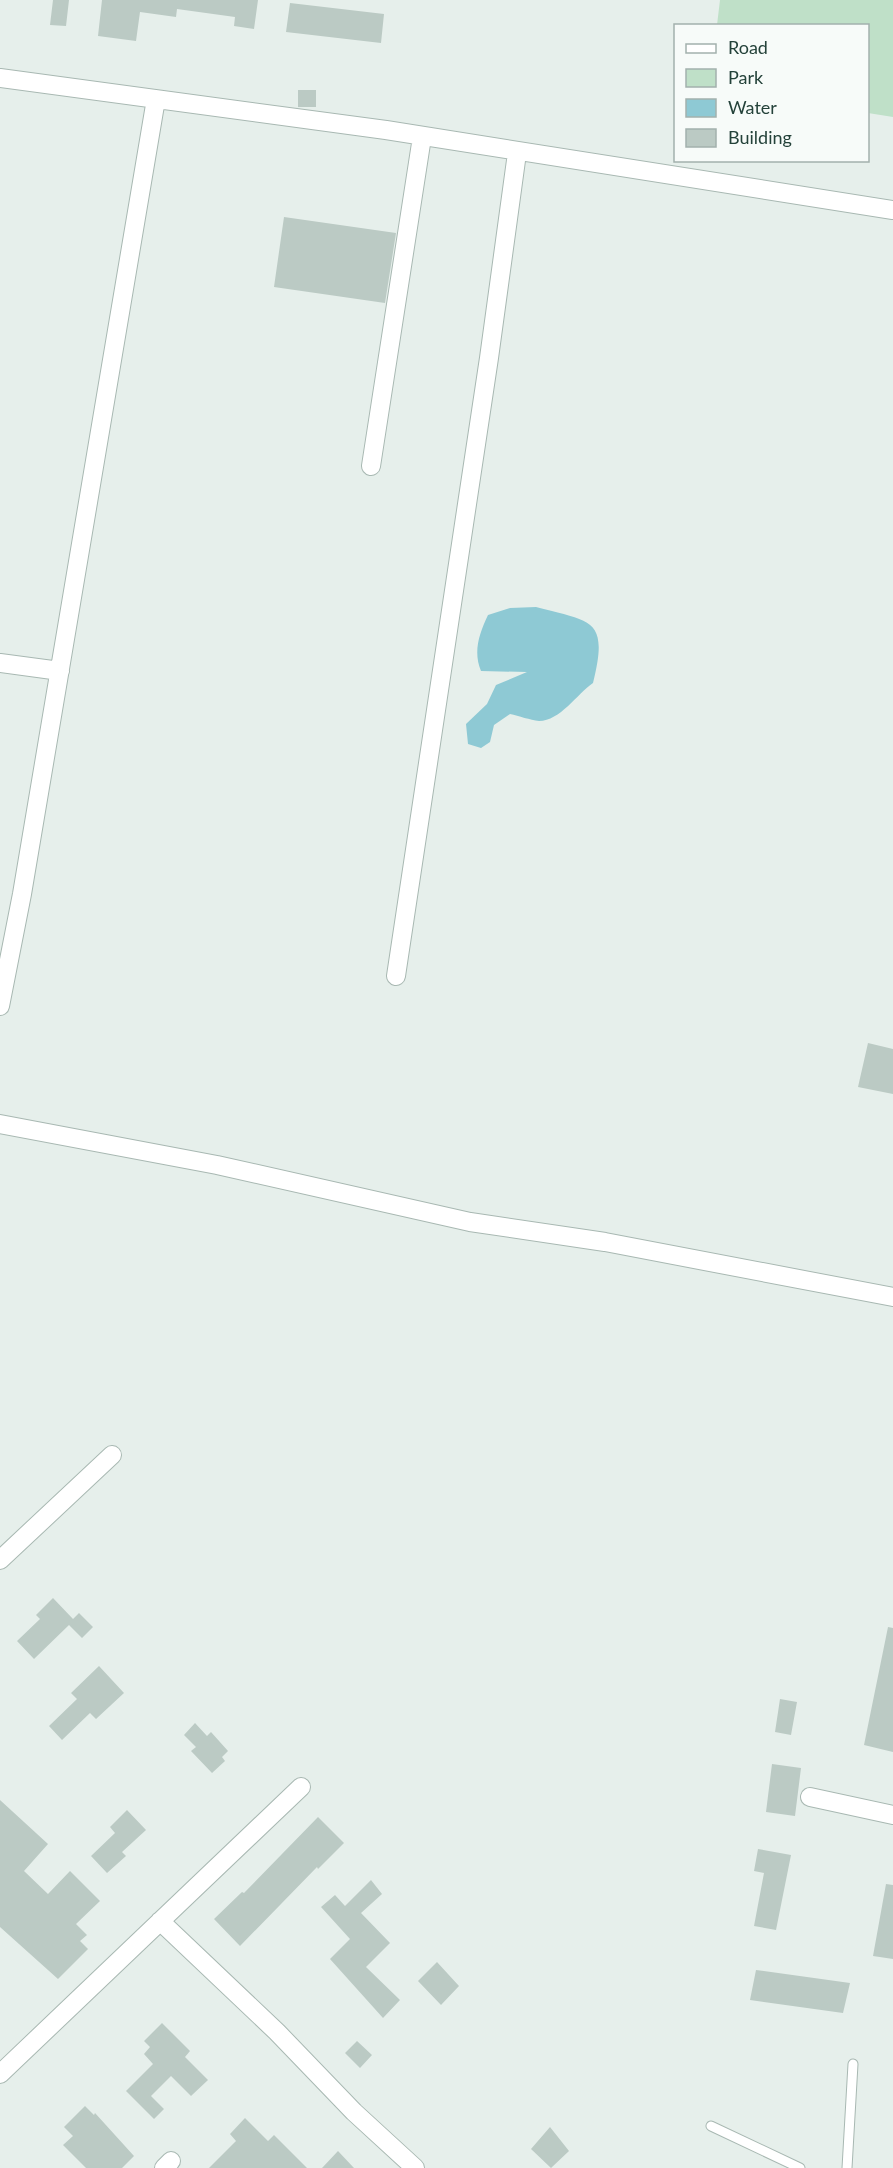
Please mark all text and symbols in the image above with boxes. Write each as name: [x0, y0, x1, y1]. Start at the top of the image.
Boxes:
legend: [674, 24, 869, 162]
text: Road: [728, 36, 768, 58]
text: Park: [728, 66, 764, 88]
text: Water: [728, 96, 777, 118]
text: Building: [728, 126, 792, 148]

